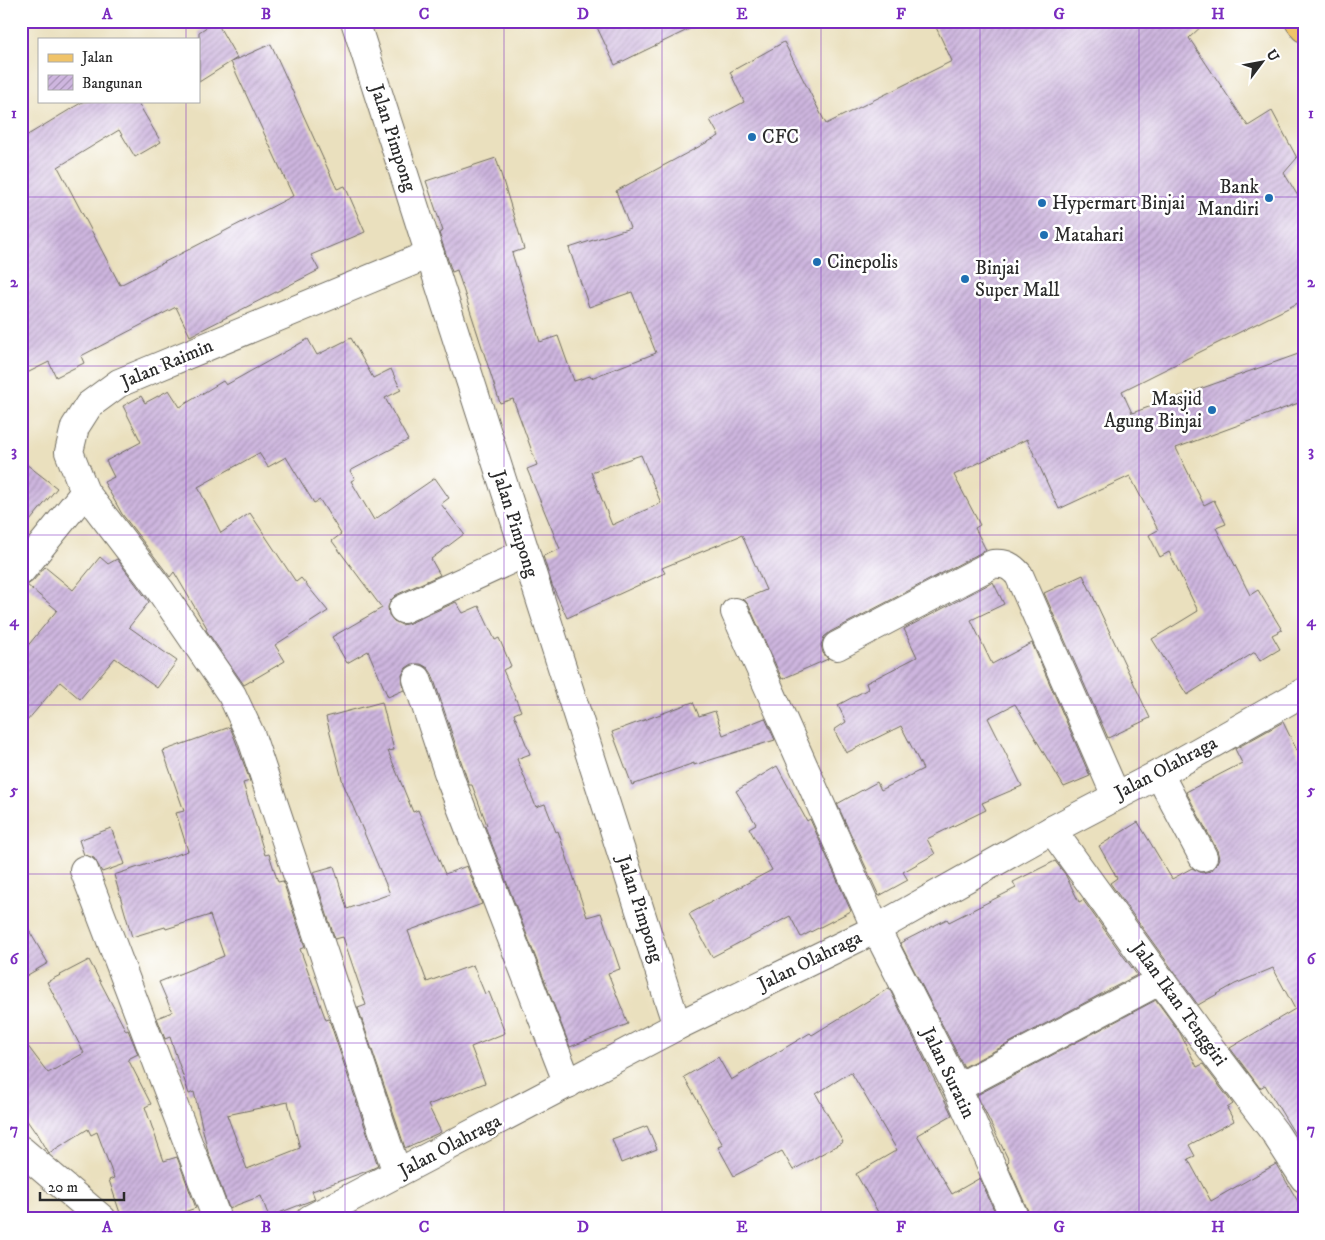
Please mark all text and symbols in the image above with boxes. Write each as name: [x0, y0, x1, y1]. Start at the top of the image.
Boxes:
text: A: [101, 4, 113, 24]
text: B: [261, 4, 271, 24]
text: C: [419, 4, 429, 24]
text: D: [577, 4, 589, 24]
text: E: [736, 4, 748, 24]
text: F: [896, 4, 906, 24]
text: G: [1053, 4, 1065, 24]
text: H: [1211, 4, 1225, 24]
legend: [38, 38, 200, 102]
north arrow: [1238, 38, 1288, 88]
text: U: [1262, 46, 1283, 65]
text: Jalan: [80, 48, 113, 67]
text: Bangunan: [82, 74, 142, 93]
street label: Jalan Pimpong: [364, 80, 421, 195]
text: 1: [11, 103, 17, 123]
text: 1: [1308, 103, 1314, 123]
place label: CFC: [762, 126, 799, 149]
marker: CFC: [746, 131, 758, 143]
place label: Bank Mandiri: [1197, 176, 1260, 221]
place label: Hypermart Binjai: [1052, 192, 1185, 215]
marker: Bank Mandiri: [1263, 192, 1275, 204]
marker: Hypermart Binjai: [1036, 197, 1048, 209]
place label: Matahari: [1054, 224, 1124, 247]
marker: Matahari: [1038, 229, 1050, 241]
place label: Cinepolis: [827, 251, 898, 274]
marker: Cinepolis: [811, 256, 823, 268]
place label: Binjai Super Mall: [975, 257, 1060, 302]
text: 2: [10, 272, 19, 292]
text: 2: [1307, 272, 1316, 292]
marker: Binjai Super Mall: [959, 273, 971, 285]
street label: Jalan Raimin: [116, 334, 217, 394]
place label: Masjid Agung Binjai: [1104, 388, 1203, 433]
marker: Masjid Agung Binjai: [1206, 404, 1218, 416]
text: 3: [11, 441, 17, 461]
text: 3: [1308, 441, 1314, 461]
street label: Jalan Pimpong: [486, 466, 543, 581]
text: 4: [8, 611, 19, 631]
text: 4: [1305, 611, 1316, 631]
street label: Jalan Olahraga: [1109, 731, 1221, 806]
text: 5: [9, 780, 18, 800]
text: 5: [1306, 780, 1315, 800]
street label: Jalan Pimpong: [611, 851, 668, 966]
street label: Jalan Olahraga: [753, 926, 866, 997]
street label: Jalan Ikan Tenggiri: [1125, 936, 1232, 1071]
text: 6: [10, 949, 20, 969]
text: 6: [1307, 949, 1317, 969]
street label: Jalan Suratin: [915, 1022, 980, 1122]
street label: Jalan Olahraga: [393, 1109, 505, 1184]
text: 7: [10, 1119, 18, 1139]
text: 7: [1307, 1119, 1315, 1139]
scale bar: [40, 1170, 124, 1202]
text: 20 m: [48, 1178, 78, 1197]
text: A: [101, 1217, 113, 1237]
text: B: [261, 1217, 271, 1237]
text: C: [419, 1217, 429, 1237]
text: D: [577, 1217, 589, 1237]
text: E: [736, 1217, 748, 1237]
text: F: [896, 1217, 906, 1237]
text: G: [1053, 1217, 1065, 1237]
text: H: [1211, 1217, 1225, 1237]

